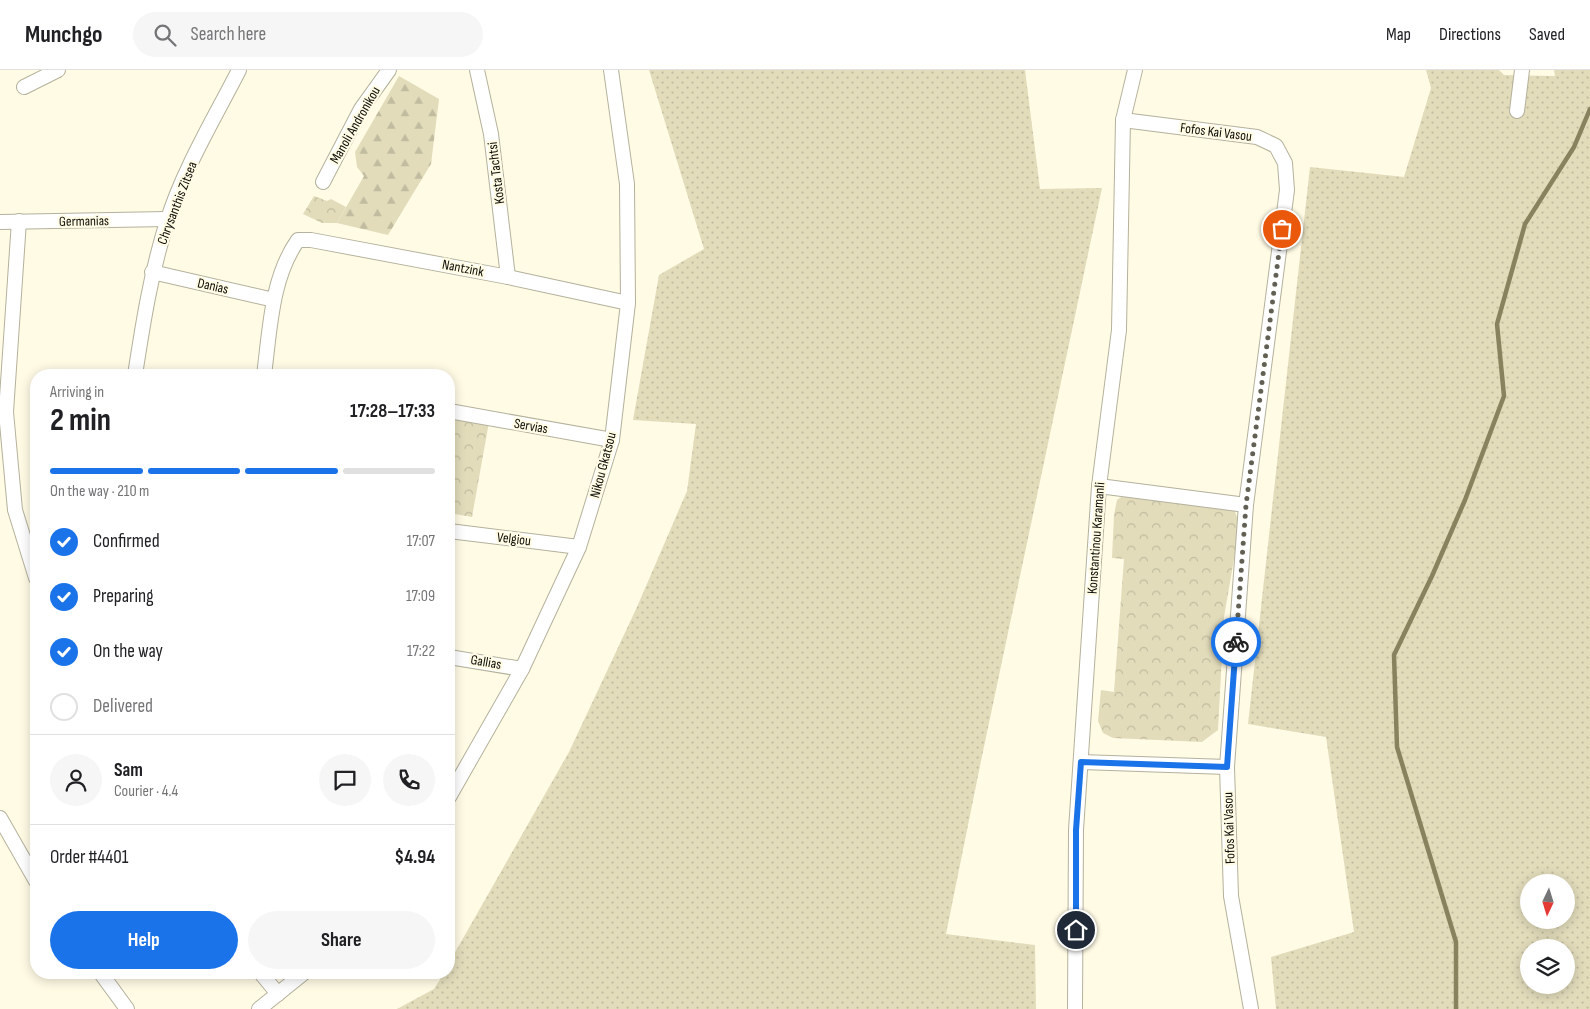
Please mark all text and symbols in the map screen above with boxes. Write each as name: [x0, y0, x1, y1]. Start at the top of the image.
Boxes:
search box: [133, 12, 483, 57]
text: Munchgo: [25, 20, 103, 49]
icon: search: [151, 21, 179, 49]
text: Search here: [191, 23, 266, 46]
text: Map: [1386, 24, 1411, 45]
text: Directions: [1439, 24, 1501, 45]
text: Saved: [1529, 24, 1565, 45]
street label: Manoli Andronikou: [326, 83, 384, 167]
street label: Fofos Kai Vasou: [1179, 119, 1253, 145]
street label: Kosta Tachtsi: [484, 141, 508, 205]
street label: Chrysanthis Zitsea: [153, 159, 201, 247]
pin: [1261, 208, 1303, 250]
street label: Germanias: [59, 212, 109, 230]
icon: bag: [1268, 215, 1296, 243]
street label: Nantzink: [441, 256, 486, 280]
street label: Danias: [196, 274, 230, 298]
text: Arriving in: [50, 383, 104, 402]
text: 17:28–17:33: [350, 400, 435, 423]
text: 2 min: [50, 401, 111, 440]
street label: Servias: [513, 415, 549, 437]
street label: Nikou Gkatsou: [586, 430, 620, 500]
text: On the way · 210 m: [50, 482, 149, 501]
street label: Konstantinou Karamanli: [1084, 482, 1108, 594]
icon: check: [50, 528, 78, 556]
street label: Velgiou: [496, 528, 532, 550]
text: Confirmed: [93, 530, 160, 553]
text: 17:07: [407, 532, 435, 551]
icon: check: [50, 583, 78, 611]
text: Preparing: [93, 585, 154, 608]
text: 17:09: [406, 587, 435, 606]
courier: [1211, 617, 1261, 667]
icon: bike: [1222, 628, 1250, 656]
icon: check: [50, 638, 78, 666]
text: On the way: [93, 640, 163, 663]
text: 17:22: [407, 642, 435, 661]
street label: Gallias: [469, 651, 503, 673]
text: Delivered: [93, 695, 153, 718]
button: person: [50, 754, 102, 806]
button: chat: [319, 754, 371, 806]
button: phone: [383, 754, 435, 806]
text: Sam: [114, 759, 143, 782]
text: Courier · 4.4: [114, 782, 178, 801]
street label: Fofos Kai Vasou: [1219, 792, 1239, 864]
text: Order #4401: [50, 846, 128, 869]
text: $4.94: [395, 846, 435, 869]
north arrow: [1520, 874, 1575, 929]
map controls: [1520, 874, 1575, 994]
pin: [1055, 909, 1097, 951]
button: Help: [50, 911, 238, 969]
button: Share: [248, 911, 435, 969]
icon: home: [1062, 916, 1090, 944]
button: layers: [1520, 939, 1575, 994]

